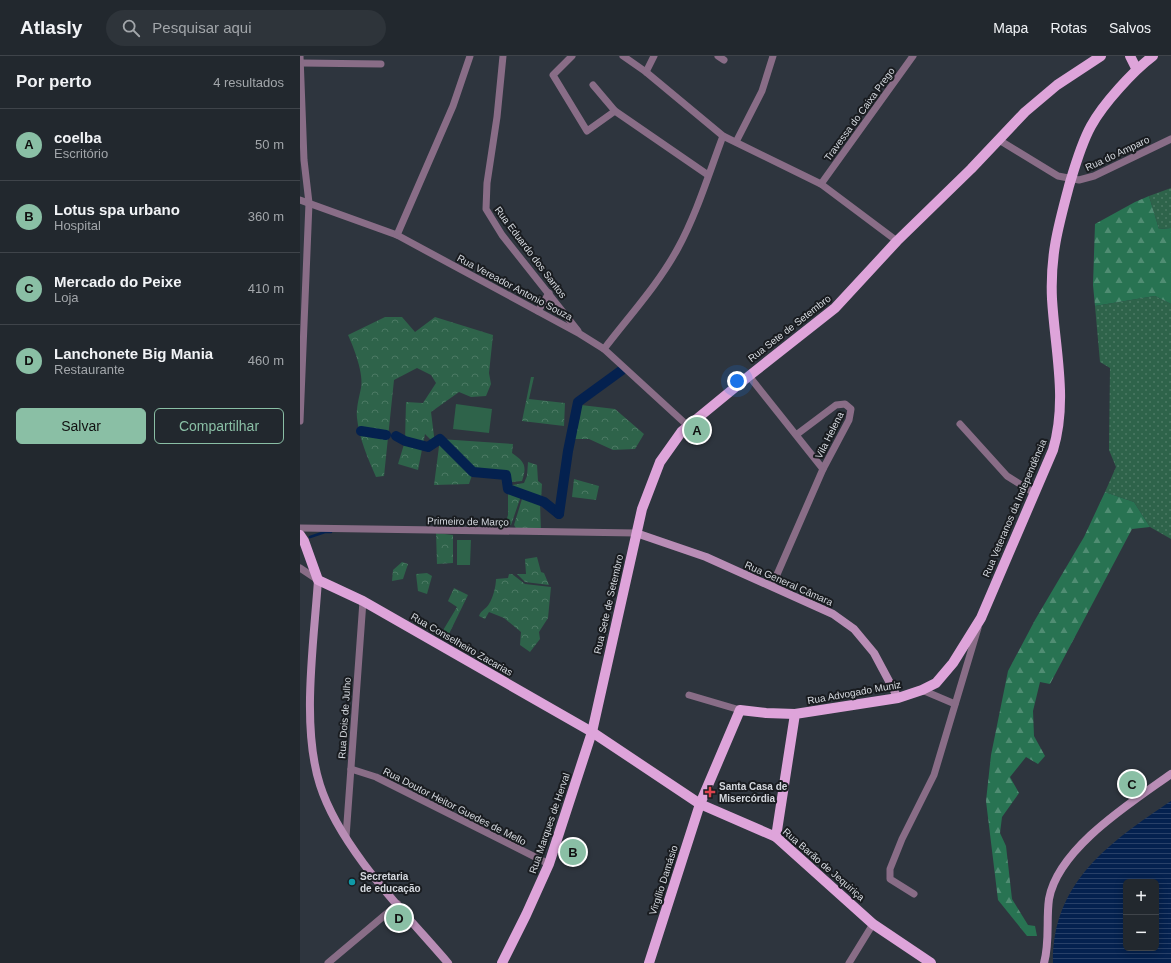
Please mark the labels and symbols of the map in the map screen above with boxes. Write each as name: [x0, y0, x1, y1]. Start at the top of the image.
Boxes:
street label: Travessa do Caixa Prego: [822, 65, 897, 163]
street label: Rua do Amparo: [1083, 134, 1151, 173]
street label: Rua Eduardo dos Santos: [493, 204, 569, 300]
street label: Rua Vereador Antonio Souza: [455, 252, 575, 323]
street label: Rua Sete de Setembro: [746, 292, 833, 364]
your location: [727, 371, 747, 391]
street label: Vila Helena: [813, 410, 846, 460]
pin: A: [684, 415, 710, 445]
street label: Rua Veteranos da Independência: [980, 437, 1049, 579]
street label: Primeiro de Março: [427, 515, 509, 528]
street label: Rua Sete de Setembro: [592, 553, 625, 655]
street label: Rua General Câmara: [743, 559, 835, 608]
street label: Rua Conselheiro Zacarias: [409, 611, 515, 678]
street label: Rua Dois de Julho: [336, 676, 353, 759]
street label: Rua Advogado Muniz: [806, 679, 902, 706]
street label: Rua Doutor Heitor Guedes de Mello: [381, 765, 528, 848]
pin: C: [1119, 769, 1145, 799]
street label: Rua Marques de Herval: [527, 771, 572, 875]
place label: Santa Casa de Misercórdia: [719, 781, 788, 804]
marker: Santa Casa de Misercórdia: [704, 786, 716, 798]
street label: Rua Barão de Jequiriça: [781, 826, 867, 903]
pin: B: [560, 837, 586, 867]
street label: Virgílio Damásio: [647, 844, 680, 916]
place label: Secretaria de educação: [360, 871, 421, 894]
marker: Secretaria de educação: [347, 877, 357, 887]
pin: D: [386, 903, 412, 933]

